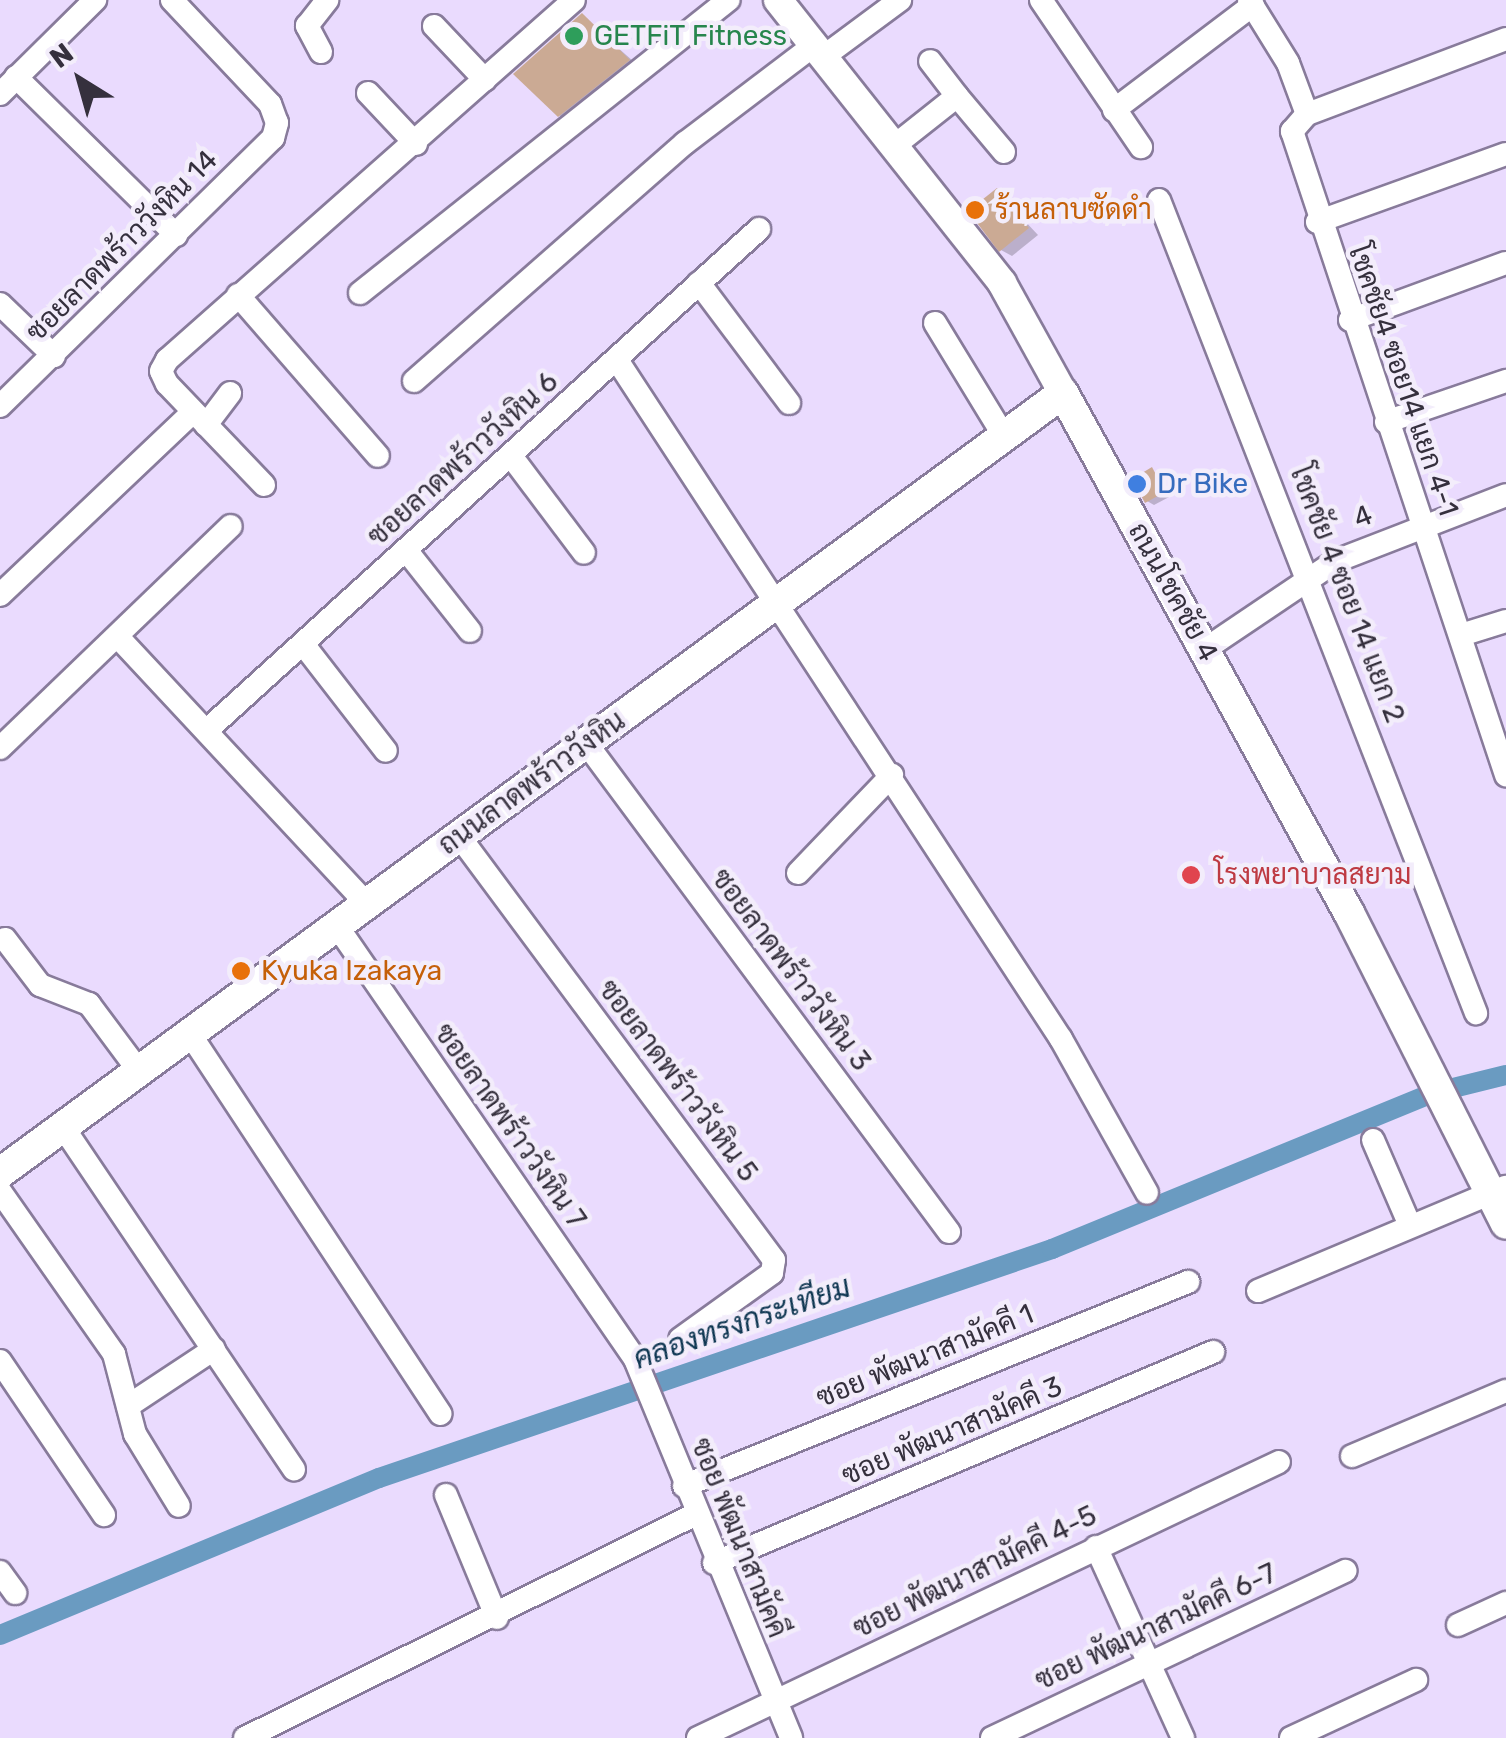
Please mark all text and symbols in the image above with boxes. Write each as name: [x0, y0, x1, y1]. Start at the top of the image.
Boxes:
place label: GETFiT Fitness: [594, 19, 788, 53]
marker: GETFiT Fitness: [563, 25, 585, 47]
north arrow: [30, 30, 130, 130]
text: N: [44, 36, 80, 75]
street label: ซอยลาดพร้าววังหิน 14: [19, 143, 225, 349]
place label: ร้านลาบซัดดำ: [995, 193, 1152, 227]
marker: ร้านลาบซัดดำ: [964, 199, 986, 221]
street label: โชคชัย4 ซอย14 แยก 4-1: [1341, 240, 1465, 520]
street label: ซอยลาดพร้าววังหิน 6: [361, 365, 565, 553]
street label: โชคชัย 4 ซอย 14 แยก 2: [1282, 461, 1412, 727]
place label: Dr Bike: [1157, 467, 1249, 501]
marker: Dr Bike: [1126, 473, 1148, 495]
street label: 4: [1349, 498, 1377, 536]
street label: ถนนโชคชัย 4: [1121, 517, 1225, 667]
street label: ถนนลาดพร้าววังหิน: [432, 704, 632, 862]
place label: โรงพยาบาลสยาม: [1214, 858, 1412, 892]
street label: ซอยลาดพร้าววังหิน 3: [704, 862, 878, 1078]
marker: โรงพยาบาลสยาม: [1178, 862, 1204, 888]
place label: Kyuka Izakaya: [261, 954, 442, 988]
marker: Kyuka Izakaya: [230, 960, 252, 982]
street label: ซอยลาดพร้าววังหิน 5: [591, 973, 765, 1189]
street label: ซอยลาดพร้าววังหิน 7: [427, 1017, 593, 1235]
water label: คลองทรงกระเทียม: [629, 1269, 855, 1377]
street label: ซอย พัฒนาสามัคคี 1: [812, 1297, 1038, 1415]
street label: ซอย พัฒนาสามัคคี 3: [837, 1369, 1067, 1493]
street label: ซอย พัฒนาสามัคคี: [684, 1433, 794, 1643]
street label: ซอย พัฒนาสามัคคี 4-5: [848, 1499, 1102, 1645]
street label: ซอย พัฒนาสามัคคี 6-7: [1030, 1556, 1282, 1698]

